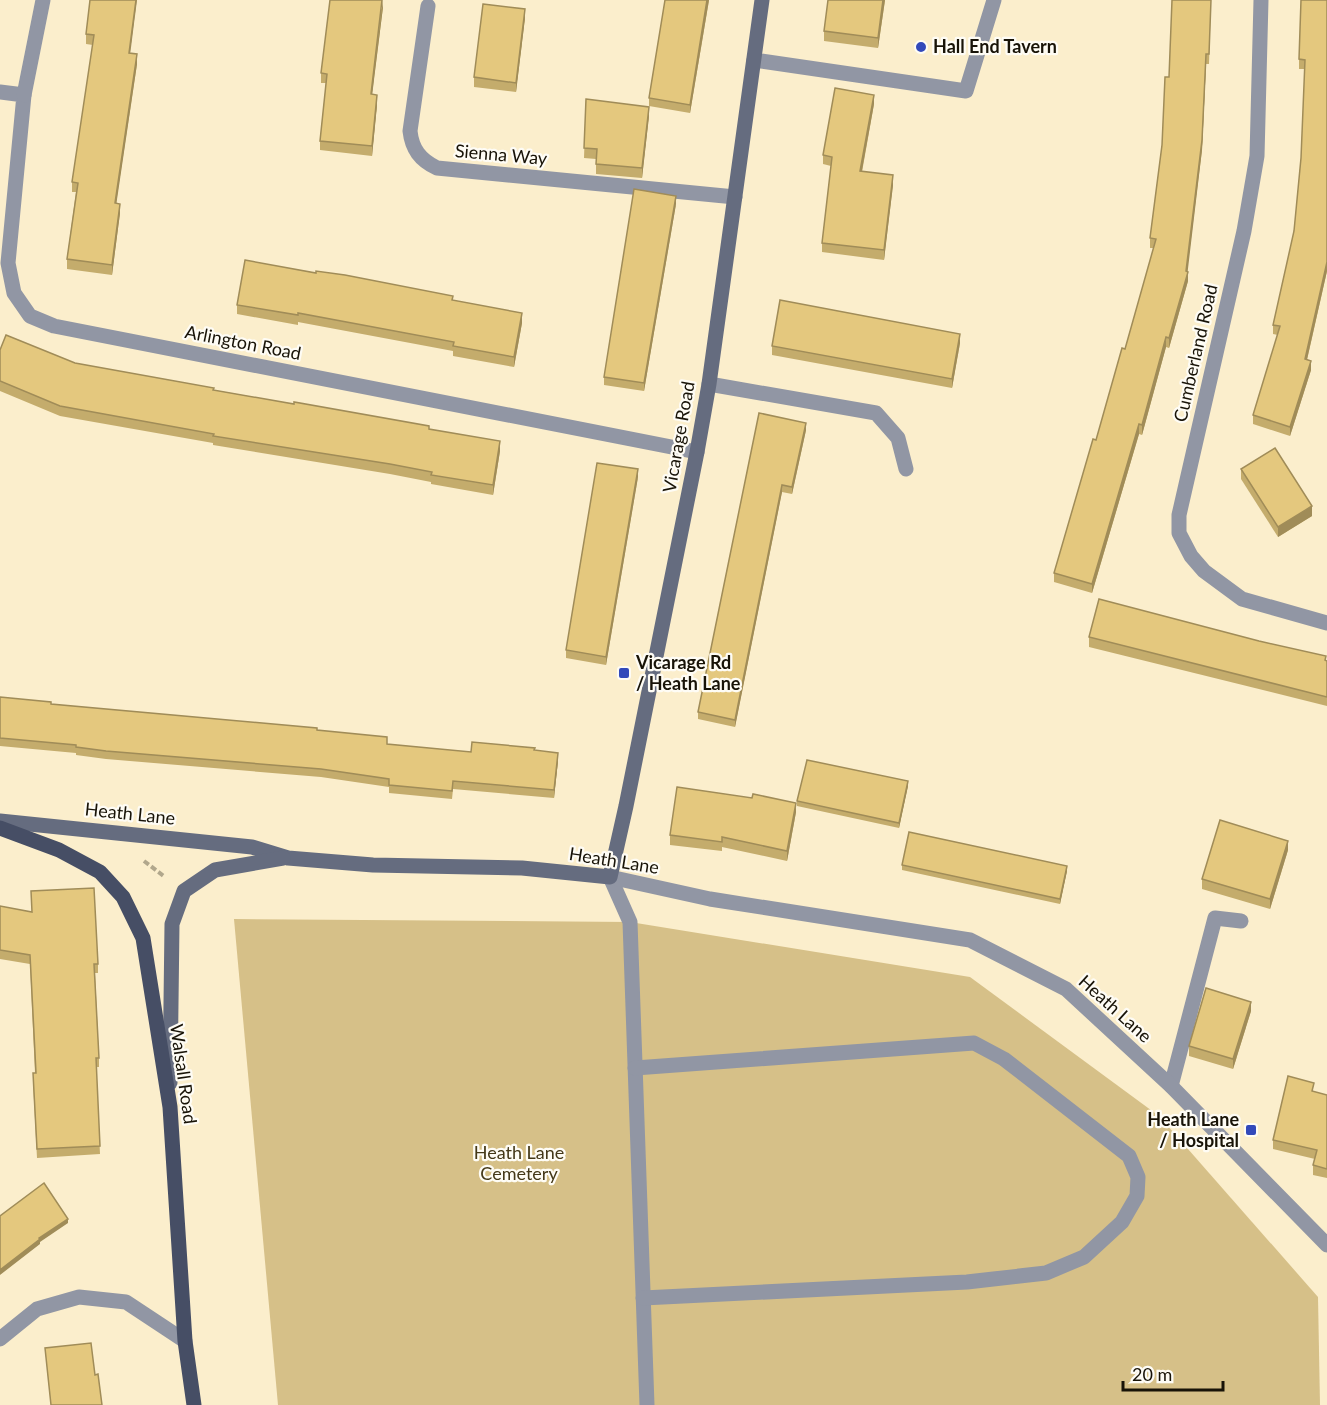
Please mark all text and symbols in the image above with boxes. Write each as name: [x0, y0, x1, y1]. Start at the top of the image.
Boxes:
place label: Hall End Tavern: [933, 35, 1057, 57]
marker: Hall End Tavern: [914, 40, 928, 54]
street label: Sienna Way: [454, 139, 549, 169]
street label: Cumberland Road: [1168, 282, 1222, 424]
street label: Arlington Road: [183, 320, 303, 364]
street label: Vicarage Road: [657, 379, 699, 494]
place label: Vicarage Rd / Heath Lane: [635, 651, 741, 694]
marker: Vicarage Rd / Heath Lane: [617, 666, 631, 680]
street label: Heath Lane: [84, 797, 176, 829]
street label: Heath Lane: [568, 842, 661, 878]
street label: Heath Lane: [1075, 970, 1157, 1047]
street label: Walsall Road: [166, 1023, 202, 1125]
place label: Heath Lane / Hospital: [1147, 1108, 1239, 1151]
marker: Heath Lane / Hospital: [1244, 1123, 1258, 1137]
park label: Heath Lane Cemetery: [474, 1141, 564, 1184]
scale bar: [1123, 1354, 1224, 1392]
text: 20 m: [1132, 1363, 1172, 1385]

